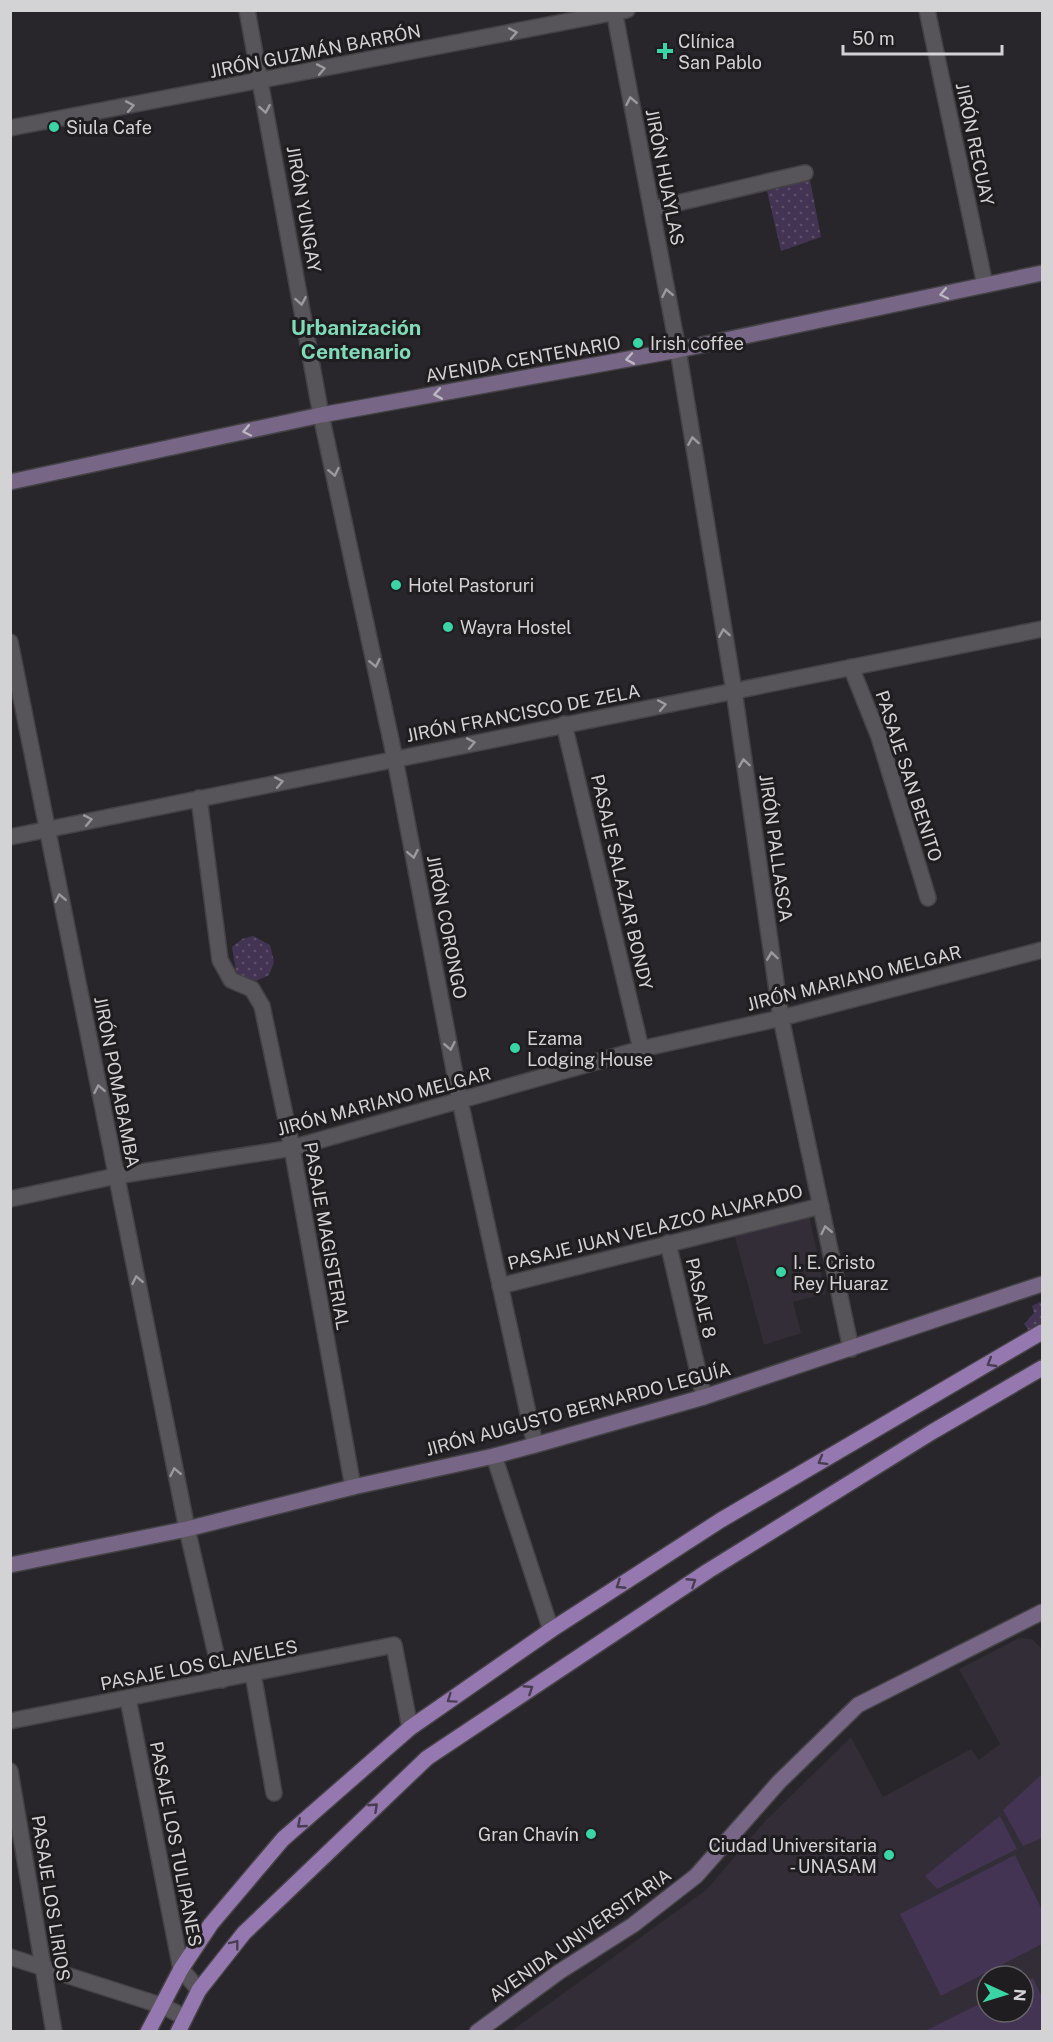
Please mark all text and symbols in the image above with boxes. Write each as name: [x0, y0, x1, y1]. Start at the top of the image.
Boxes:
scale bar: [843, 18, 1002, 56]
street label: JIRÓN GUZMÁN BARRÓN: [207, 19, 423, 82]
one-way arrow: [508, 27, 518, 40]
text: 50 m: [852, 28, 895, 49]
place label: Clínica San Pablo: [678, 31, 762, 73]
marker: Clínica San Pablo: [656, 42, 674, 60]
one-way arrow: [316, 63, 326, 76]
street label: JIRÓN RECUAY: [952, 80, 999, 208]
one-way arrow: [625, 96, 638, 106]
one-way arrow: [125, 100, 135, 113]
one-way arrow: [258, 104, 271, 114]
street label: JIRÓN HUAYLAS: [641, 107, 690, 247]
place label: Siula Cafe: [66, 117, 152, 138]
marker: Siula Cafe: [47, 120, 61, 134]
street label: JIRÓN YUNGAY: [283, 144, 326, 274]
one-way arrow: [939, 287, 949, 300]
one-way arrow: [661, 288, 674, 298]
one-way arrow: [294, 296, 306, 306]
district label: Urbanización Centenario: [291, 315, 421, 364]
street label: AVENIDA CENTENARIO: [424, 331, 622, 387]
place label: Irish coffee: [650, 333, 744, 354]
marker: Irish coffee: [631, 336, 645, 350]
one-way arrow: [625, 352, 635, 365]
one-way arrow: [433, 387, 443, 400]
one-way arrow: [242, 424, 252, 437]
one-way arrow: [687, 436, 699, 445]
one-way arrow: [327, 467, 340, 477]
place label: Hotel Pastoruri: [408, 575, 534, 596]
marker: Hotel Pastoruri: [389, 578, 403, 592]
place label: Wayra Hostel: [460, 617, 572, 638]
marker: Wayra Hostel: [441, 620, 455, 634]
one-way arrow: [718, 628, 731, 638]
one-way arrow: [368, 658, 381, 668]
street label: JIRÓN FRANCISCO DE ZELA: [404, 679, 642, 746]
street label: PASAJE SAN BENITO: [871, 688, 947, 864]
one-way arrow: [656, 699, 666, 712]
one-way arrow: [465, 737, 475, 750]
one-way arrow: [739, 759, 751, 768]
street label: PASAJE SALAZAR BONDY: [587, 772, 657, 992]
street label: JIRÓN PALLASCA: [755, 773, 798, 923]
one-way arrow: [274, 776, 284, 789]
one-way arrow: [83, 814, 93, 827]
one-way arrow: [406, 849, 419, 859]
street label: JIRÓN CORONGO: [423, 853, 472, 1001]
one-way arrow: [54, 893, 67, 903]
street label: JIRÓN MARIANO MELGAR: [744, 940, 964, 1015]
one-way arrow: [767, 952, 779, 961]
street label: JIRÓN POMABAMBA: [90, 994, 145, 1170]
place label: Ezama Lodging House: [527, 1028, 653, 1070]
one-way arrow: [443, 1040, 456, 1050]
marker: Ezama Lodging House: [508, 1041, 522, 1055]
street label: JIRÓN MARIANO MELGAR: [274, 1061, 493, 1140]
one-way arrow: [93, 1084, 106, 1094]
street label: PASAJE MAGISTERIAL: [300, 1140, 354, 1332]
street label: PASAJE JUAN VELAZCO ALVARADO: [505, 1180, 805, 1274]
one-way arrow: [820, 1225, 833, 1235]
place label: I. E. Cristo Rey Huaraz: [793, 1252, 888, 1294]
street label: PASAJE 8: [682, 1256, 720, 1340]
marker: I. E. Cristo Rey Huaraz: [774, 1265, 788, 1279]
one-way arrow: [131, 1276, 144, 1286]
one-way arrow: [987, 1356, 997, 1368]
street label: JIRÓN AUGUSTO BERNARDO LEGUÍA: [423, 1357, 733, 1460]
one-way arrow: [818, 1454, 829, 1465]
one-way arrow: [169, 1467, 182, 1477]
one-way arrow: [616, 1577, 627, 1588]
one-way arrow: [685, 1578, 696, 1589]
street label: PASAJE LOS CLAVELES: [99, 1636, 299, 1694]
one-way arrow: [522, 1685, 533, 1696]
one-way arrow: [447, 1692, 458, 1703]
street label: PASAJE LOS TULIPANES: [146, 1740, 206, 1948]
one-way arrow: [367, 1803, 378, 1814]
street label: PASAJE LOS LIRIOS: [28, 1814, 74, 1982]
one-way arrow: [297, 1816, 308, 1827]
place label: Gran Chavín: [478, 1824, 579, 1845]
marker: Gran Chavín: [584, 1827, 598, 1841]
place label: Ciudad Universitaria - UNASAM: [708, 1835, 877, 1877]
marker: Ciudad Universitaria - UNASAM: [882, 1848, 896, 1862]
street label: AVENIDA UNIVERSITARIA: [485, 1864, 675, 2006]
one-way arrow: [228, 1940, 239, 1951]
north arrow: [975, 1964, 1035, 2024]
text: N: [1010, 1988, 1029, 2002]

